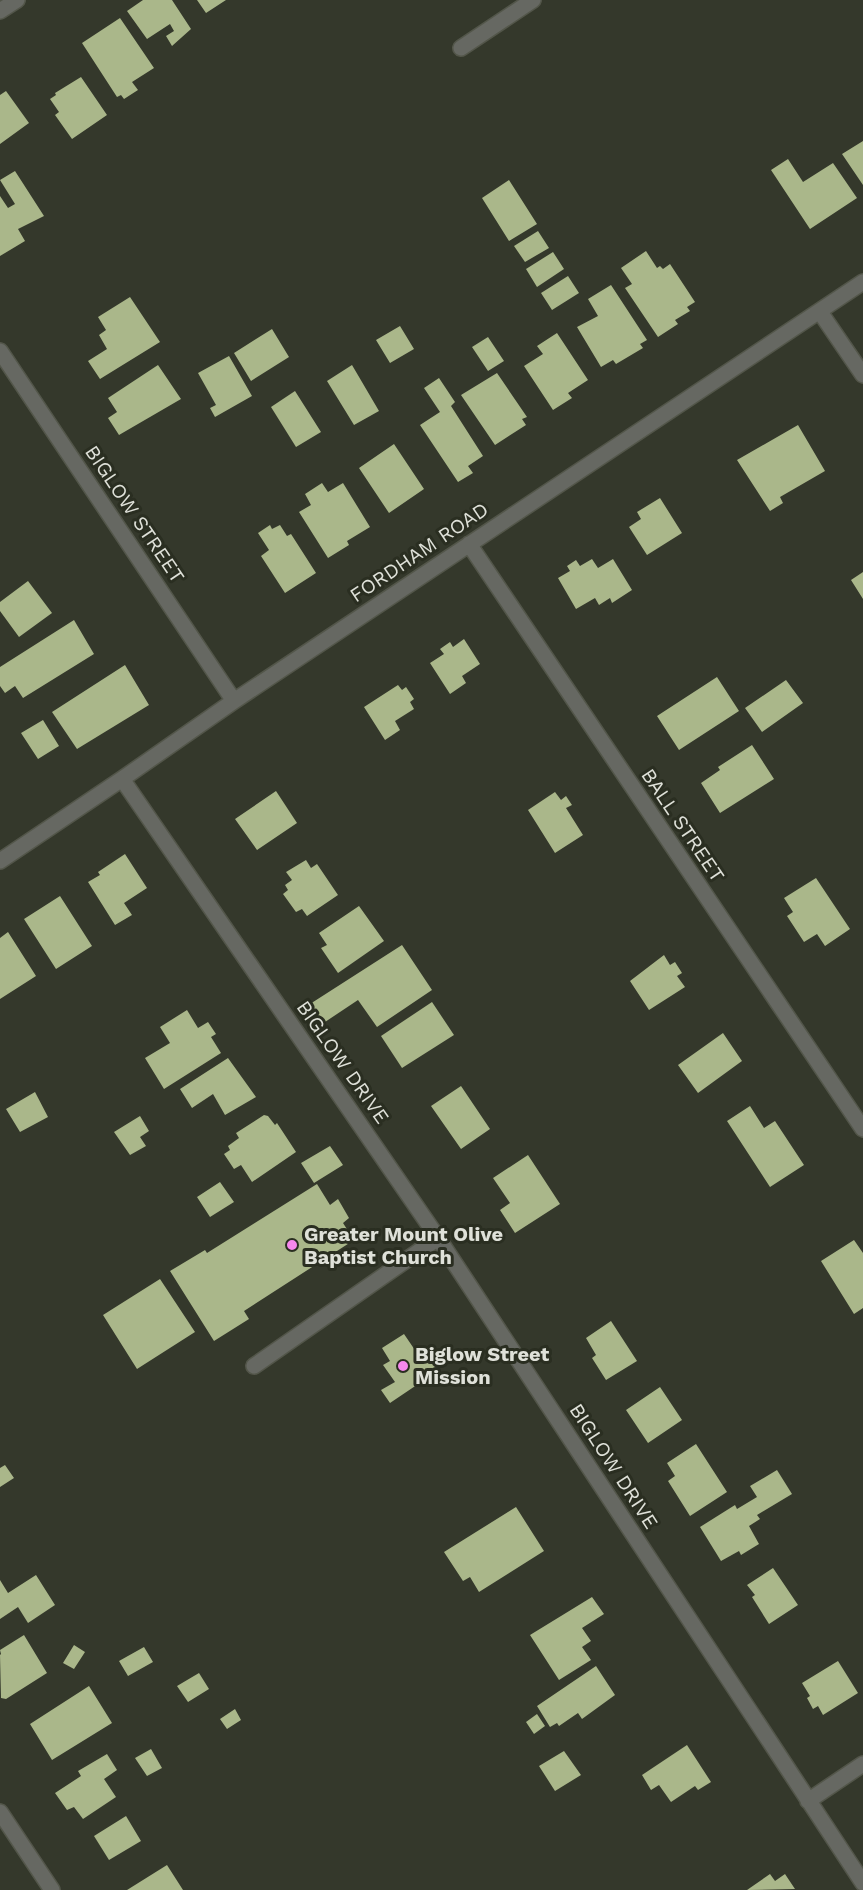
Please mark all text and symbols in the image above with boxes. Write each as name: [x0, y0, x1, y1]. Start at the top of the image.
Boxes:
street label: BIGLOW STREET: [80, 441, 190, 587]
street label: FORDHAM ROAD: [345, 497, 493, 607]
street label: BALL STREET: [636, 764, 730, 886]
street label: BIGLOW DRIVE: [292, 996, 394, 1128]
place label: Greater Mount Olive Baptist Church: [304, 1222, 503, 1269]
marker: Greater Mount Olive Baptist Church: [285, 1238, 299, 1252]
place label: Biglow Street Mission: [415, 1342, 549, 1389]
marker: Biglow Street Mission: [396, 1359, 410, 1373]
street label: BIGLOW DRIVE: [565, 1399, 663, 1533]

